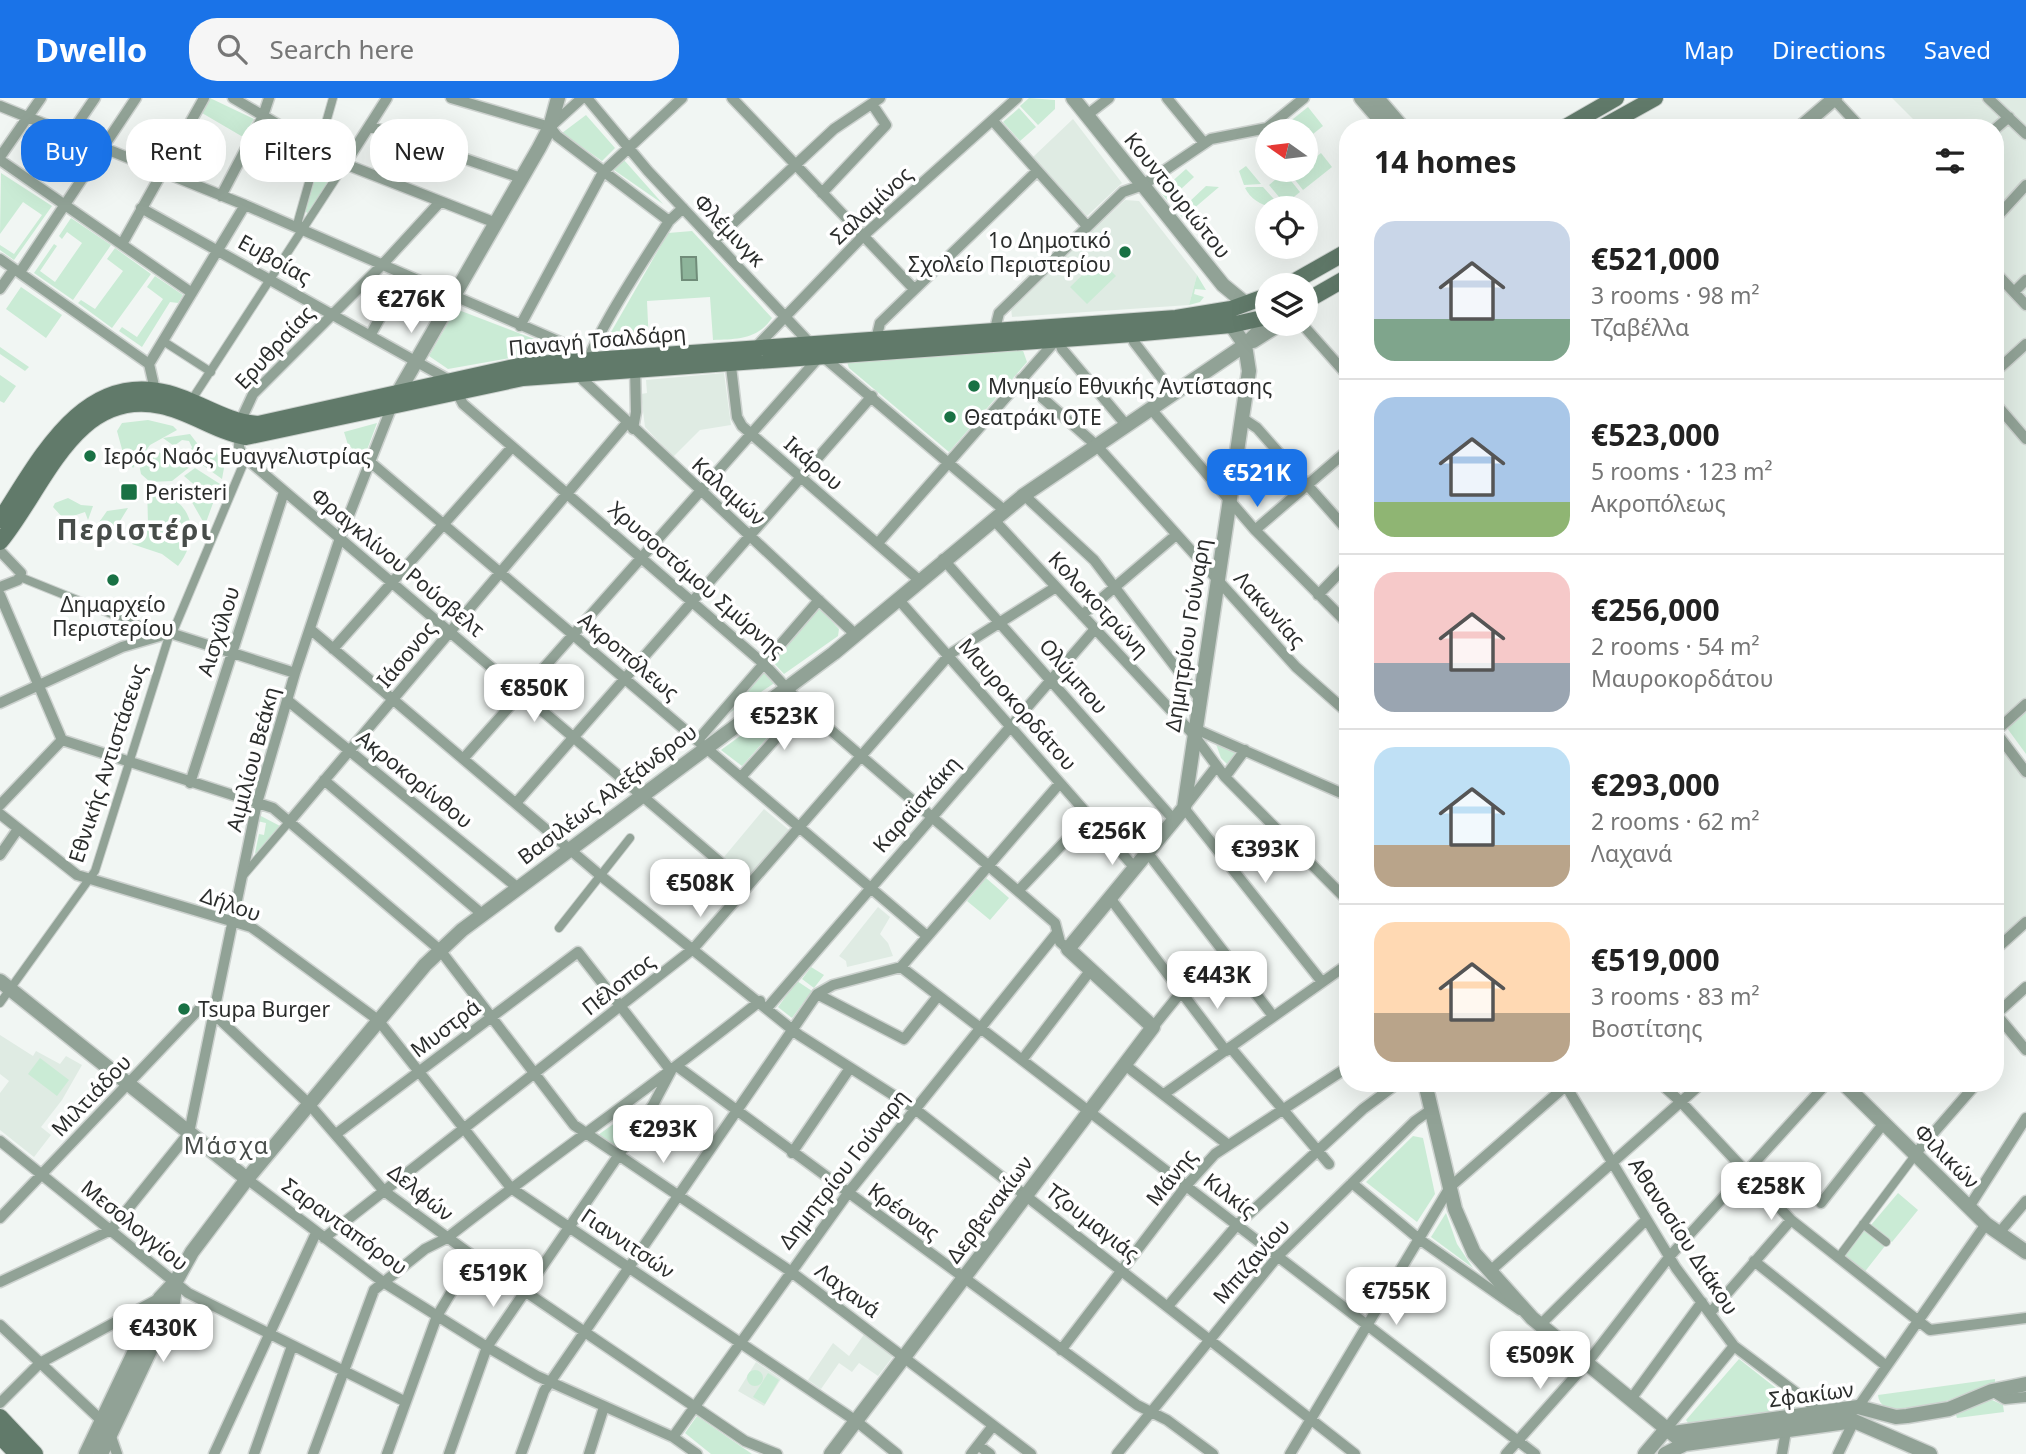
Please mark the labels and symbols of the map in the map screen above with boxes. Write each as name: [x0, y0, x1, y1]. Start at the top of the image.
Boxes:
north arrow: [1255, 119, 1318, 182]
street label: Κουντουριώτου: [1118, 126, 1238, 264]
street label: Σαλαμίνος: [824, 160, 918, 250]
street label: Φλέμινγκ: [688, 188, 772, 273]
place label: 1ο Δημοτικό Σχολείο Περιστερίου: [908, 226, 1111, 278]
street label: Ευβοίας: [233, 227, 317, 291]
marker: 1ο Δημοτικό Σχολείο Περιστερίου: [1117, 244, 1133, 260]
pin: €276K: [362, 275, 460, 335]
street label: Ερυθραίας: [228, 299, 320, 395]
street label: Παναγή Τσαλδάρη: [507, 318, 687, 362]
place label: Μνημείο Εθνικής Αντίστασης: [988, 372, 1272, 400]
marker: Μνημείο Εθνικής Αντίστασης: [966, 378, 982, 394]
place label: Θεατράκι ΟΤΕ: [964, 403, 1102, 431]
marker: Θεατράκι ΟΤΕ: [942, 409, 958, 425]
street label: Ικάρου: [779, 430, 849, 496]
place label: Ιερός Ναός Ευαγγελιστρίας: [104, 442, 371, 470]
marker: Ιερός Ναός Ευαγγελιστρίας: [82, 448, 98, 464]
street label: Καλαμών: [686, 450, 772, 532]
pin: €521K: [1208, 450, 1306, 509]
place label: Peristeri: [145, 478, 227, 506]
street label: Φραγκλίνου Ρούσβελτ: [305, 481, 491, 643]
marker: Peristeri: [119, 482, 139, 502]
street label: Χρυσοστόμου Σμύρνης: [603, 495, 791, 663]
district label: Περιστέρι: [57, 510, 213, 548]
street label: Δημητρίου Γούναρη: [1158, 536, 1216, 734]
street label: Κολοκοτρώνη: [1043, 545, 1155, 663]
street label: Λακωνίας: [1228, 565, 1312, 653]
marker: Δημαρχείο Περιστερίου: [105, 572, 121, 588]
street label: Αισχύλου: [190, 582, 246, 680]
place label: Δημαρχείο Περιστερίου: [52, 590, 174, 642]
street label: Ακροπόλεως: [573, 606, 685, 706]
street label: Ιάσονος: [370, 615, 442, 693]
street label: Μαυροκορδάτου: [953, 632, 1083, 776]
street label: Ολύμπου: [1033, 632, 1115, 720]
street label: Εθνικής Αντιστάσεως: [62, 660, 152, 866]
pin: €850K: [485, 664, 583, 724]
street label: Αιμιλίου Βεάκη: [219, 683, 285, 835]
pin: €523K: [735, 692, 833, 752]
street label: Βασιλέως Αλεξάνδρου: [512, 717, 702, 871]
street label: Ακροκορίνθου: [351, 724, 479, 834]
street label: Καραϊσκάκη: [866, 750, 966, 858]
pin: €256K: [1063, 808, 1161, 867]
pin: €393K: [1216, 826, 1314, 885]
pin: €508K: [651, 860, 749, 919]
street label: Δήλου: [197, 880, 265, 928]
street label: Πέλοπος: [576, 947, 660, 1021]
pin: €443K: [1168, 951, 1266, 1011]
street label: Μυστρά: [404, 993, 486, 1063]
place label: Tsupa Burger: [198, 995, 330, 1023]
marker: Tsupa Burger: [176, 1001, 192, 1017]
street label: Μιλτιάδου: [45, 1048, 137, 1142]
street label: Δημητρίου Γούναρη: [772, 1083, 914, 1255]
pin: €293K: [614, 1105, 712, 1165]
street label: Φιλικών: [1908, 1117, 1986, 1195]
district label: Μάσχα: [184, 1129, 270, 1161]
street label: Μάνης: [1139, 1143, 1203, 1211]
street label: Δερβενακίων: [940, 1150, 1039, 1268]
street label: Αθανασίου Διάκου: [1623, 1152, 1745, 1320]
street label: Δελφών: [383, 1157, 460, 1227]
pin: €258K: [1722, 1162, 1820, 1222]
street label: Κιλκίς: [1198, 1166, 1262, 1224]
street label: Σαρανταπόρου: [277, 1171, 413, 1281]
street label: Μεσολογγίου: [76, 1173, 194, 1277]
street label: Κρέσνας: [863, 1176, 945, 1246]
street label: Τζουμαγιάς: [1041, 1177, 1145, 1267]
street label: Γιαννιτσών: [576, 1202, 680, 1285]
street label: Μπιζανίου: [1206, 1213, 1296, 1309]
pin: €519K: [444, 1250, 542, 1309]
street label: Λαχανά: [810, 1256, 886, 1324]
pin: €755K: [1347, 1268, 1445, 1327]
pin: €430K: [114, 1304, 212, 1364]
pin: €509K: [1491, 1332, 1589, 1391]
street label: Σφακίων: [1767, 1375, 1855, 1413]

